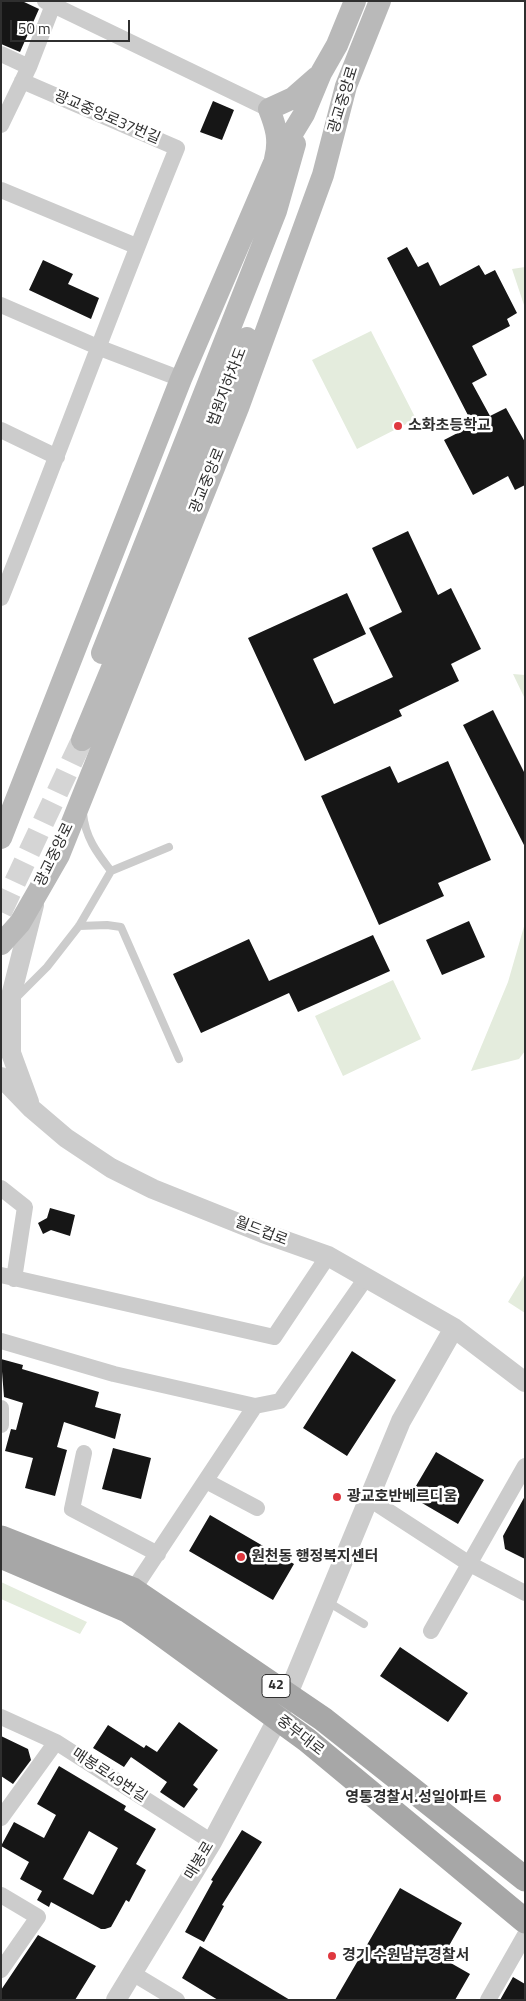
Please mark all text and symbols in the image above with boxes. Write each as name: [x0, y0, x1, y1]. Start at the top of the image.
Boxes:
scale bar: [12, 10, 132, 42]
text: 50 m: [18, 17, 51, 40]
street label: 광교중앙로: [325, 64, 363, 136]
street label: 광교중앙로37번길: [51, 88, 163, 148]
street label: 법원지하차도: [205, 345, 251, 429]
place label: 소화초등학교: [408, 417, 491, 435]
marker: 소화초등학교: [392, 420, 404, 432]
street label: 광교중앙로: [187, 446, 229, 516]
street label: 광교중앙로: [32, 820, 78, 890]
street label: 월드컵로: [232, 1214, 290, 1250]
place label: 광교호반베르디움: [347, 1488, 457, 1506]
marker: 광교호반베르디움: [331, 1491, 343, 1503]
place label: 원천동 행정복지센터: [251, 1548, 378, 1566]
marker: 원천동 행정복지센터: [235, 1551, 247, 1563]
road number: 42: [262, 1674, 290, 1698]
street label: 중부대로: [273, 1712, 327, 1760]
street label: 매봉로49번길: [68, 1745, 150, 1807]
place label: 영통경찰서.성일아파트: [345, 1789, 487, 1807]
marker: 영통경찰서.성일아파트: [491, 1792, 503, 1804]
street label: 매봉로: [182, 1839, 218, 1883]
place label: 경기 수원남부경찰서: [342, 1947, 469, 1965]
marker: 경기 수원남부경찰서: [326, 1950, 338, 1962]

